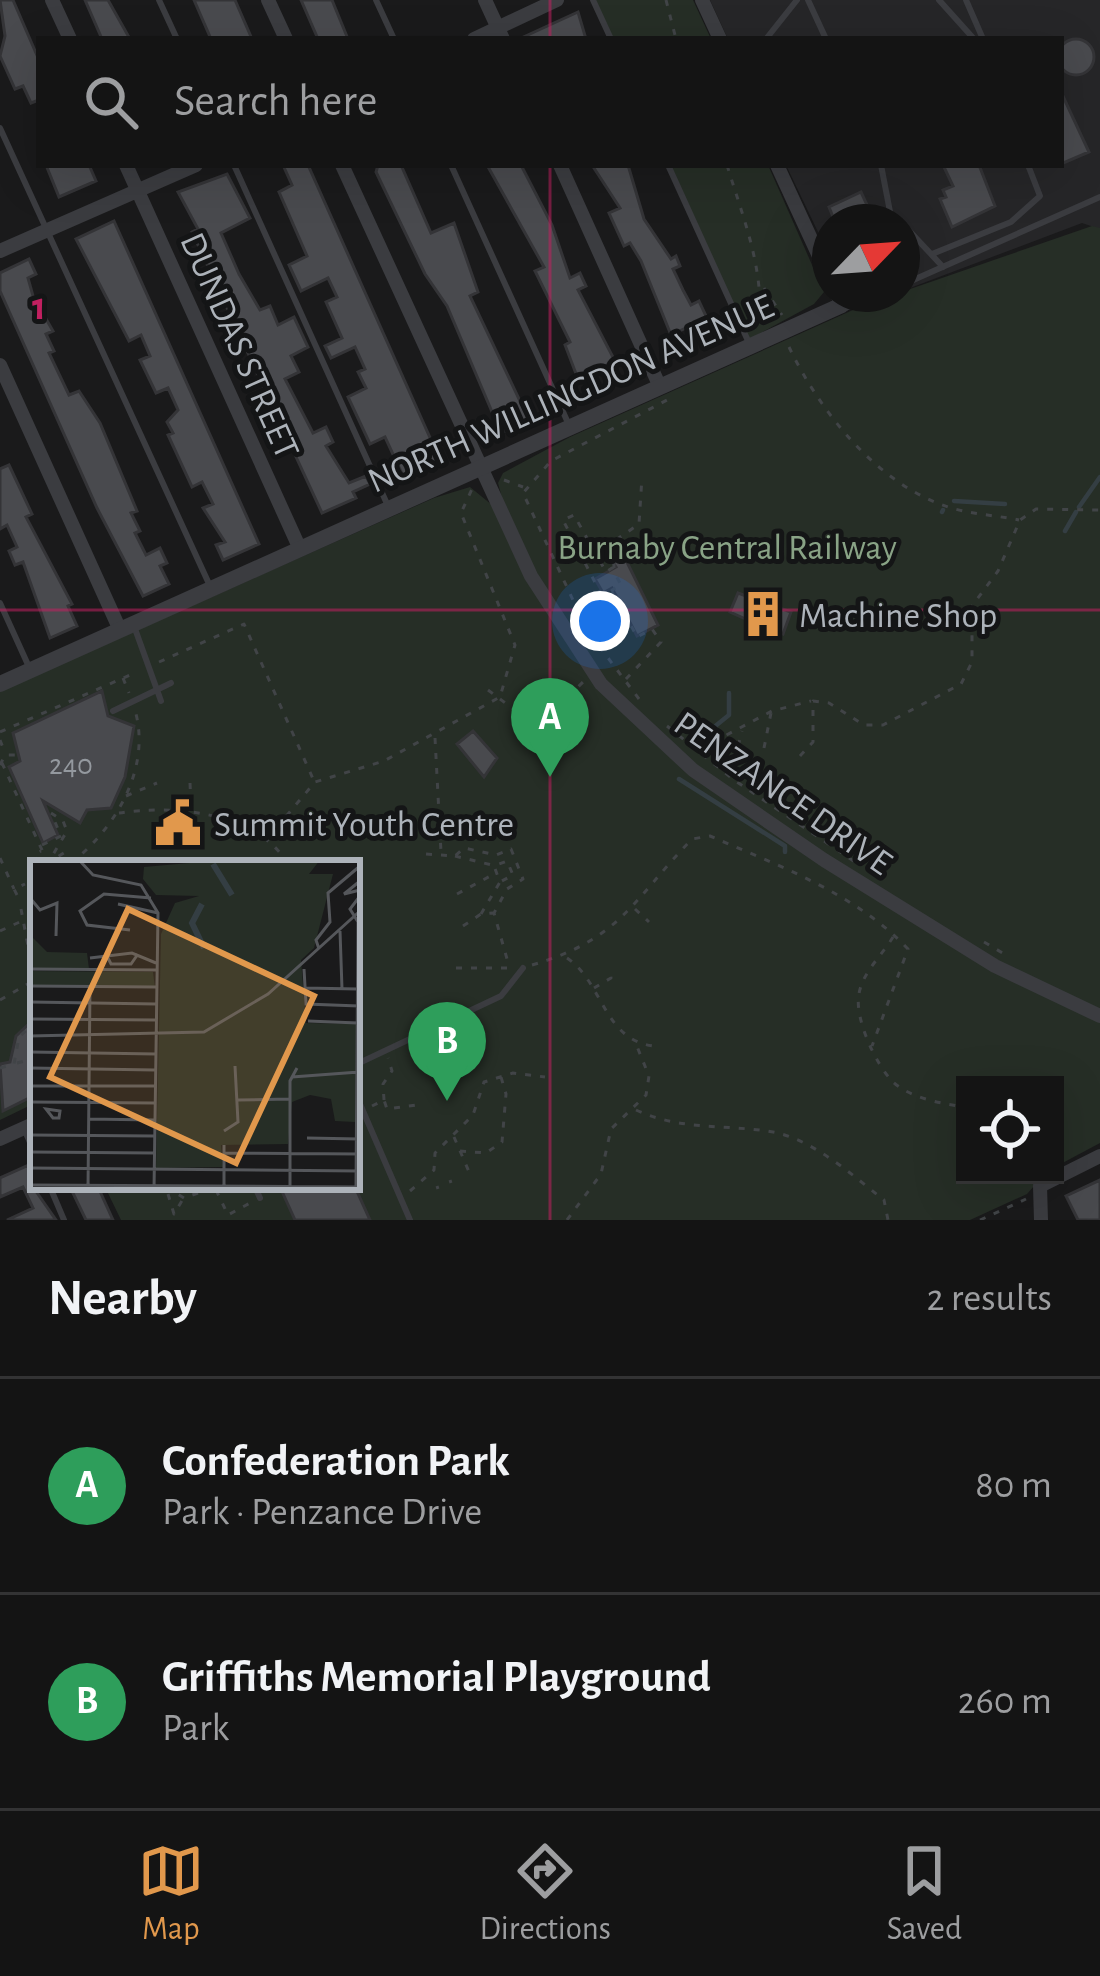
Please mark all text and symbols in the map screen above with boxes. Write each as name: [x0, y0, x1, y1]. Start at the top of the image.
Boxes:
search box: [36, 36, 1064, 168]
icon: search: [78, 69, 144, 135]
text: Search here: [174, 79, 377, 124]
north arrow: [812, 204, 920, 312]
street label: DUNDAS STREET: [173, 227, 305, 464]
text: 1: [32, 288, 46, 327]
street label: NORTH WILLINGDON AVENUE: [363, 288, 779, 500]
park label: Burnaby Central Railway: [557, 530, 897, 566]
building icon: Machine Shop: [738, 589, 788, 639]
your location: [570, 591, 630, 651]
place label: Machine Shop: [799, 598, 997, 634]
pin: A: [511, 678, 589, 777]
street label: PENZANCE DRIVE: [668, 705, 898, 882]
house number: 240: [49, 750, 93, 780]
public building icon: Summit Youth Centre: [153, 798, 203, 848]
place label: Summit Youth Centre: [214, 807, 514, 843]
inset map: [30, 860, 360, 1190]
pin: B: [408, 1002, 486, 1101]
map controls: [956, 1076, 1064, 1184]
button: locate: [956, 1076, 1064, 1184]
text: Nearby: [48, 1273, 197, 1324]
text: 2 results: [926, 1279, 1052, 1318]
text: Confederation Park: [162, 1439, 510, 1484]
text: A: [75, 1466, 99, 1505]
text: 80 m: [975, 1466, 1052, 1505]
text: Park · Penzance Drive: [162, 1493, 482, 1532]
text: Griffiths Memorial Playground: [162, 1655, 711, 1700]
text: B: [76, 1682, 98, 1721]
text: 260 m: [958, 1682, 1052, 1721]
text: Park: [162, 1709, 229, 1748]
tab: Map: [138, 1838, 204, 1950]
tab: Directions: [479, 1838, 611, 1950]
tab: Saved: [887, 1838, 962, 1950]

